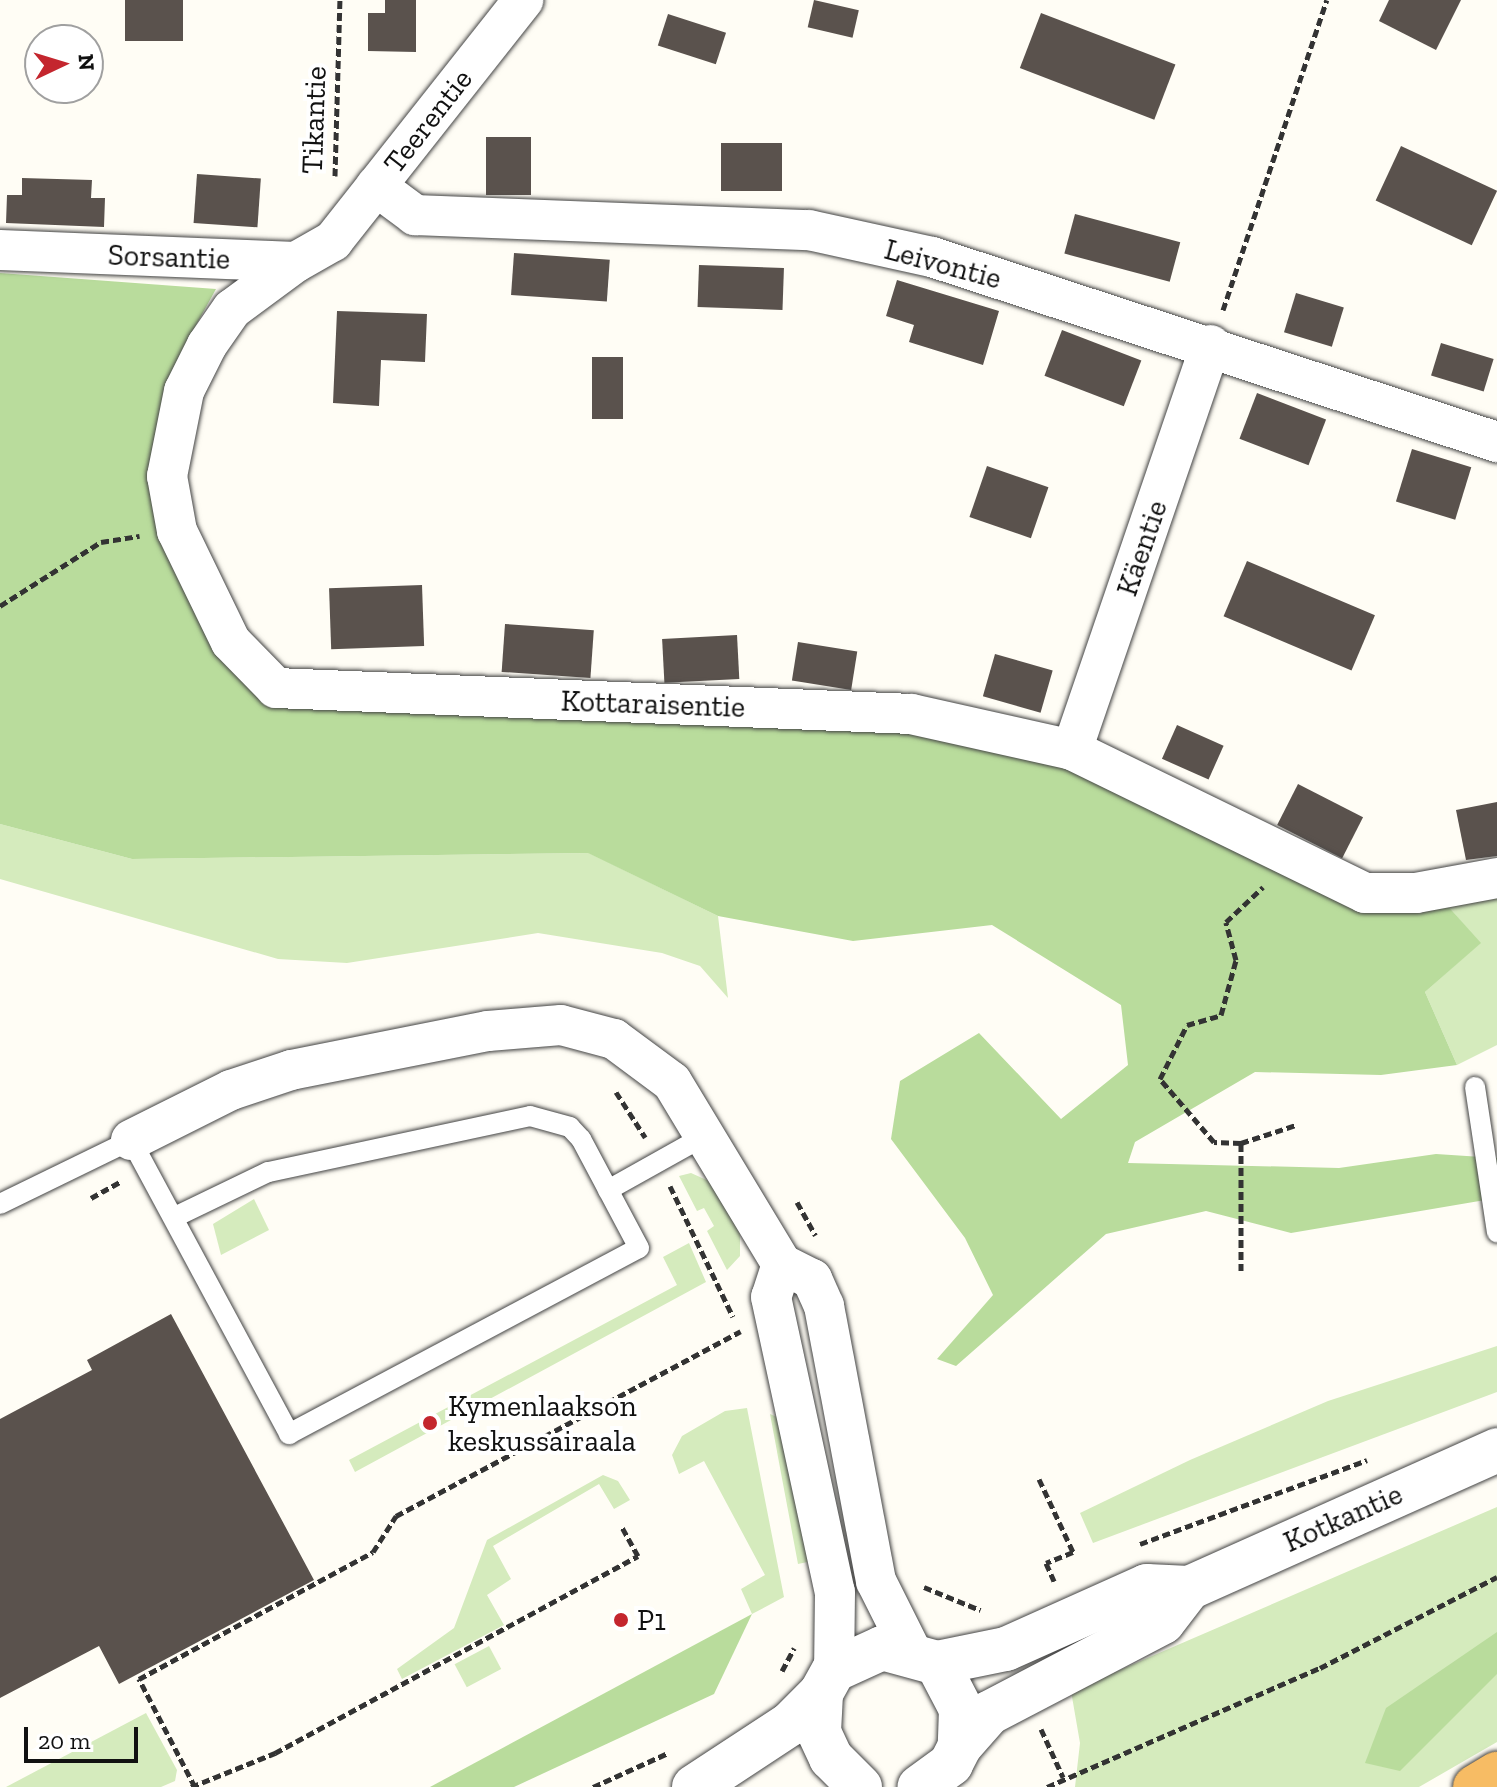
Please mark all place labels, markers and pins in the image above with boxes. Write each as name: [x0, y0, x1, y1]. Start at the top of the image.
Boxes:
place label: Kymenlaakson keskussairaala: [448, 1388, 637, 1458]
marker: Kymenlaakson keskussairaala: [419, 1412, 441, 1434]
place label: P1: [637, 1602, 666, 1638]
marker: P1: [612, 1611, 630, 1629]

